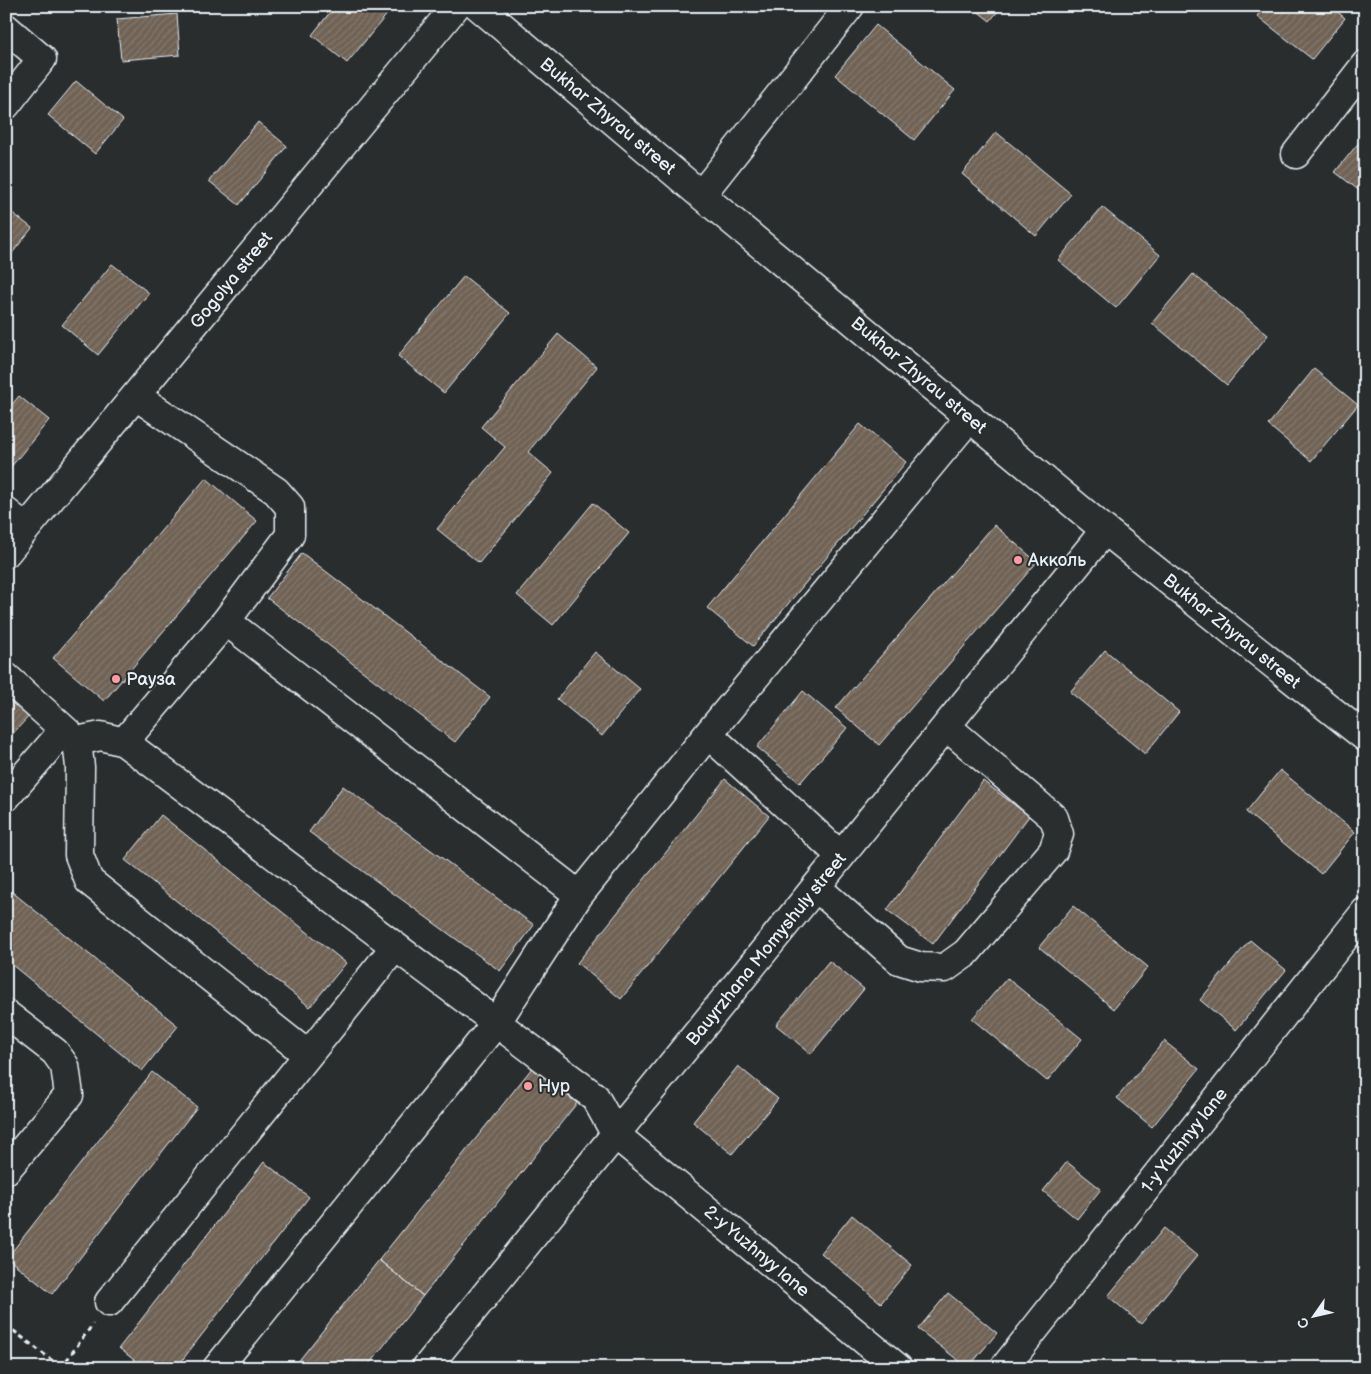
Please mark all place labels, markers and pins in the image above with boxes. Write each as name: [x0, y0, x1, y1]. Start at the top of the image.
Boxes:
place label: Акколь: [1027, 550, 1086, 571]
marker: Акколь: [1012, 554, 1024, 566]
place label: Рауза: [126, 669, 176, 690]
marker: Рауза: [110, 673, 122, 685]
place label: Нур: [538, 1076, 570, 1097]
marker: Нур: [522, 1080, 534, 1092]

